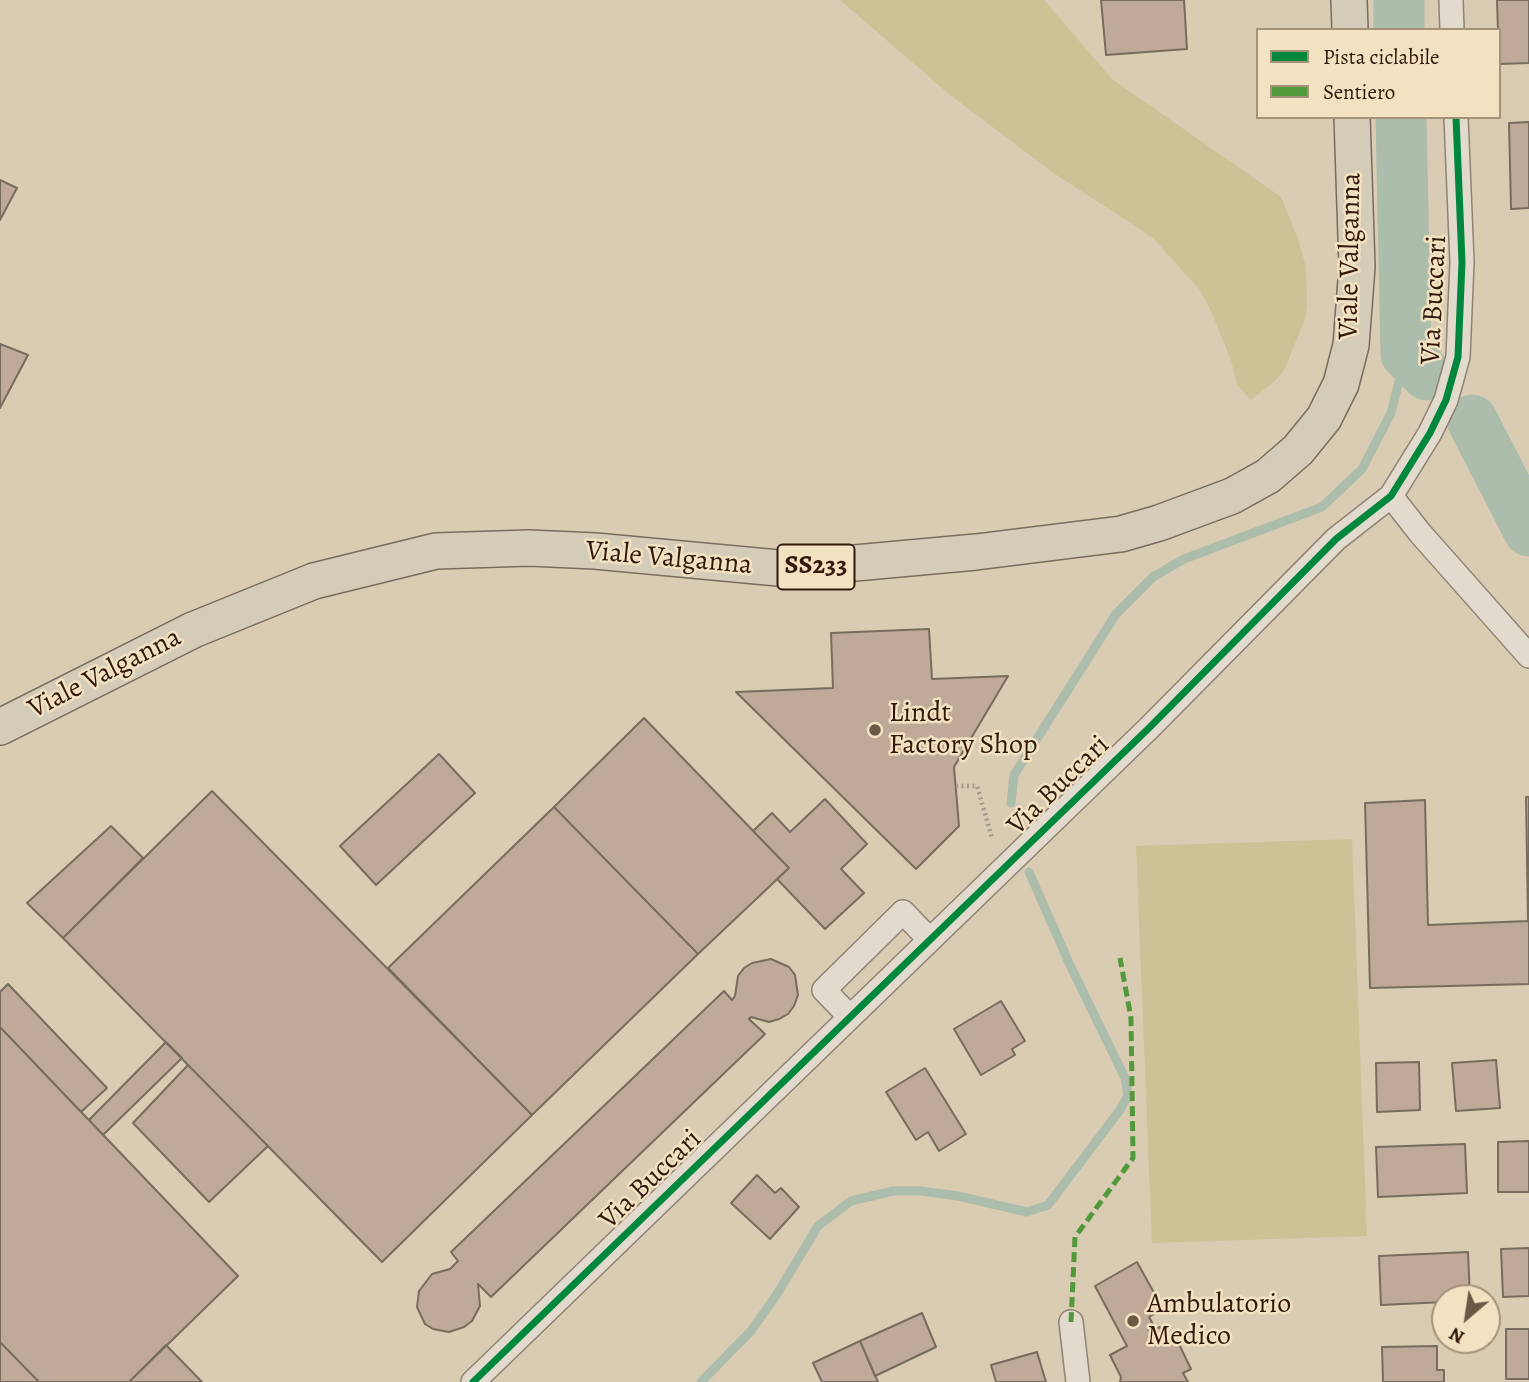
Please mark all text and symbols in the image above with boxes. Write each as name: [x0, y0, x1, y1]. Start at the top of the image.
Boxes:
legend: [1256, 28, 1501, 119]
text: Pista ciclabile: [1323, 43, 1439, 71]
text: Sentiero: [1323, 78, 1395, 106]
street label: Viale Valganna: [1333, 172, 1369, 340]
street label: Via Buccari: [1415, 235, 1455, 365]
street label: Viale Valganna: [584, 535, 754, 583]
road number: SS233: [778, 544, 854, 590]
street label: Viale Valganna: [23, 621, 187, 727]
place label: Lindt Factory Shop: [889, 697, 1038, 763]
marker: Lindt Factory Shop: [867, 722, 883, 738]
street label: Via Buccari: [1001, 729, 1117, 843]
street label: Via Buccari: [593, 1123, 709, 1237]
north arrow: [1431, 1284, 1501, 1354]
place label: Ambulatorio Medico: [1147, 1288, 1291, 1354]
marker: Ambulatorio Medico: [1125, 1313, 1141, 1329]
text: N: [1444, 1321, 1469, 1350]

